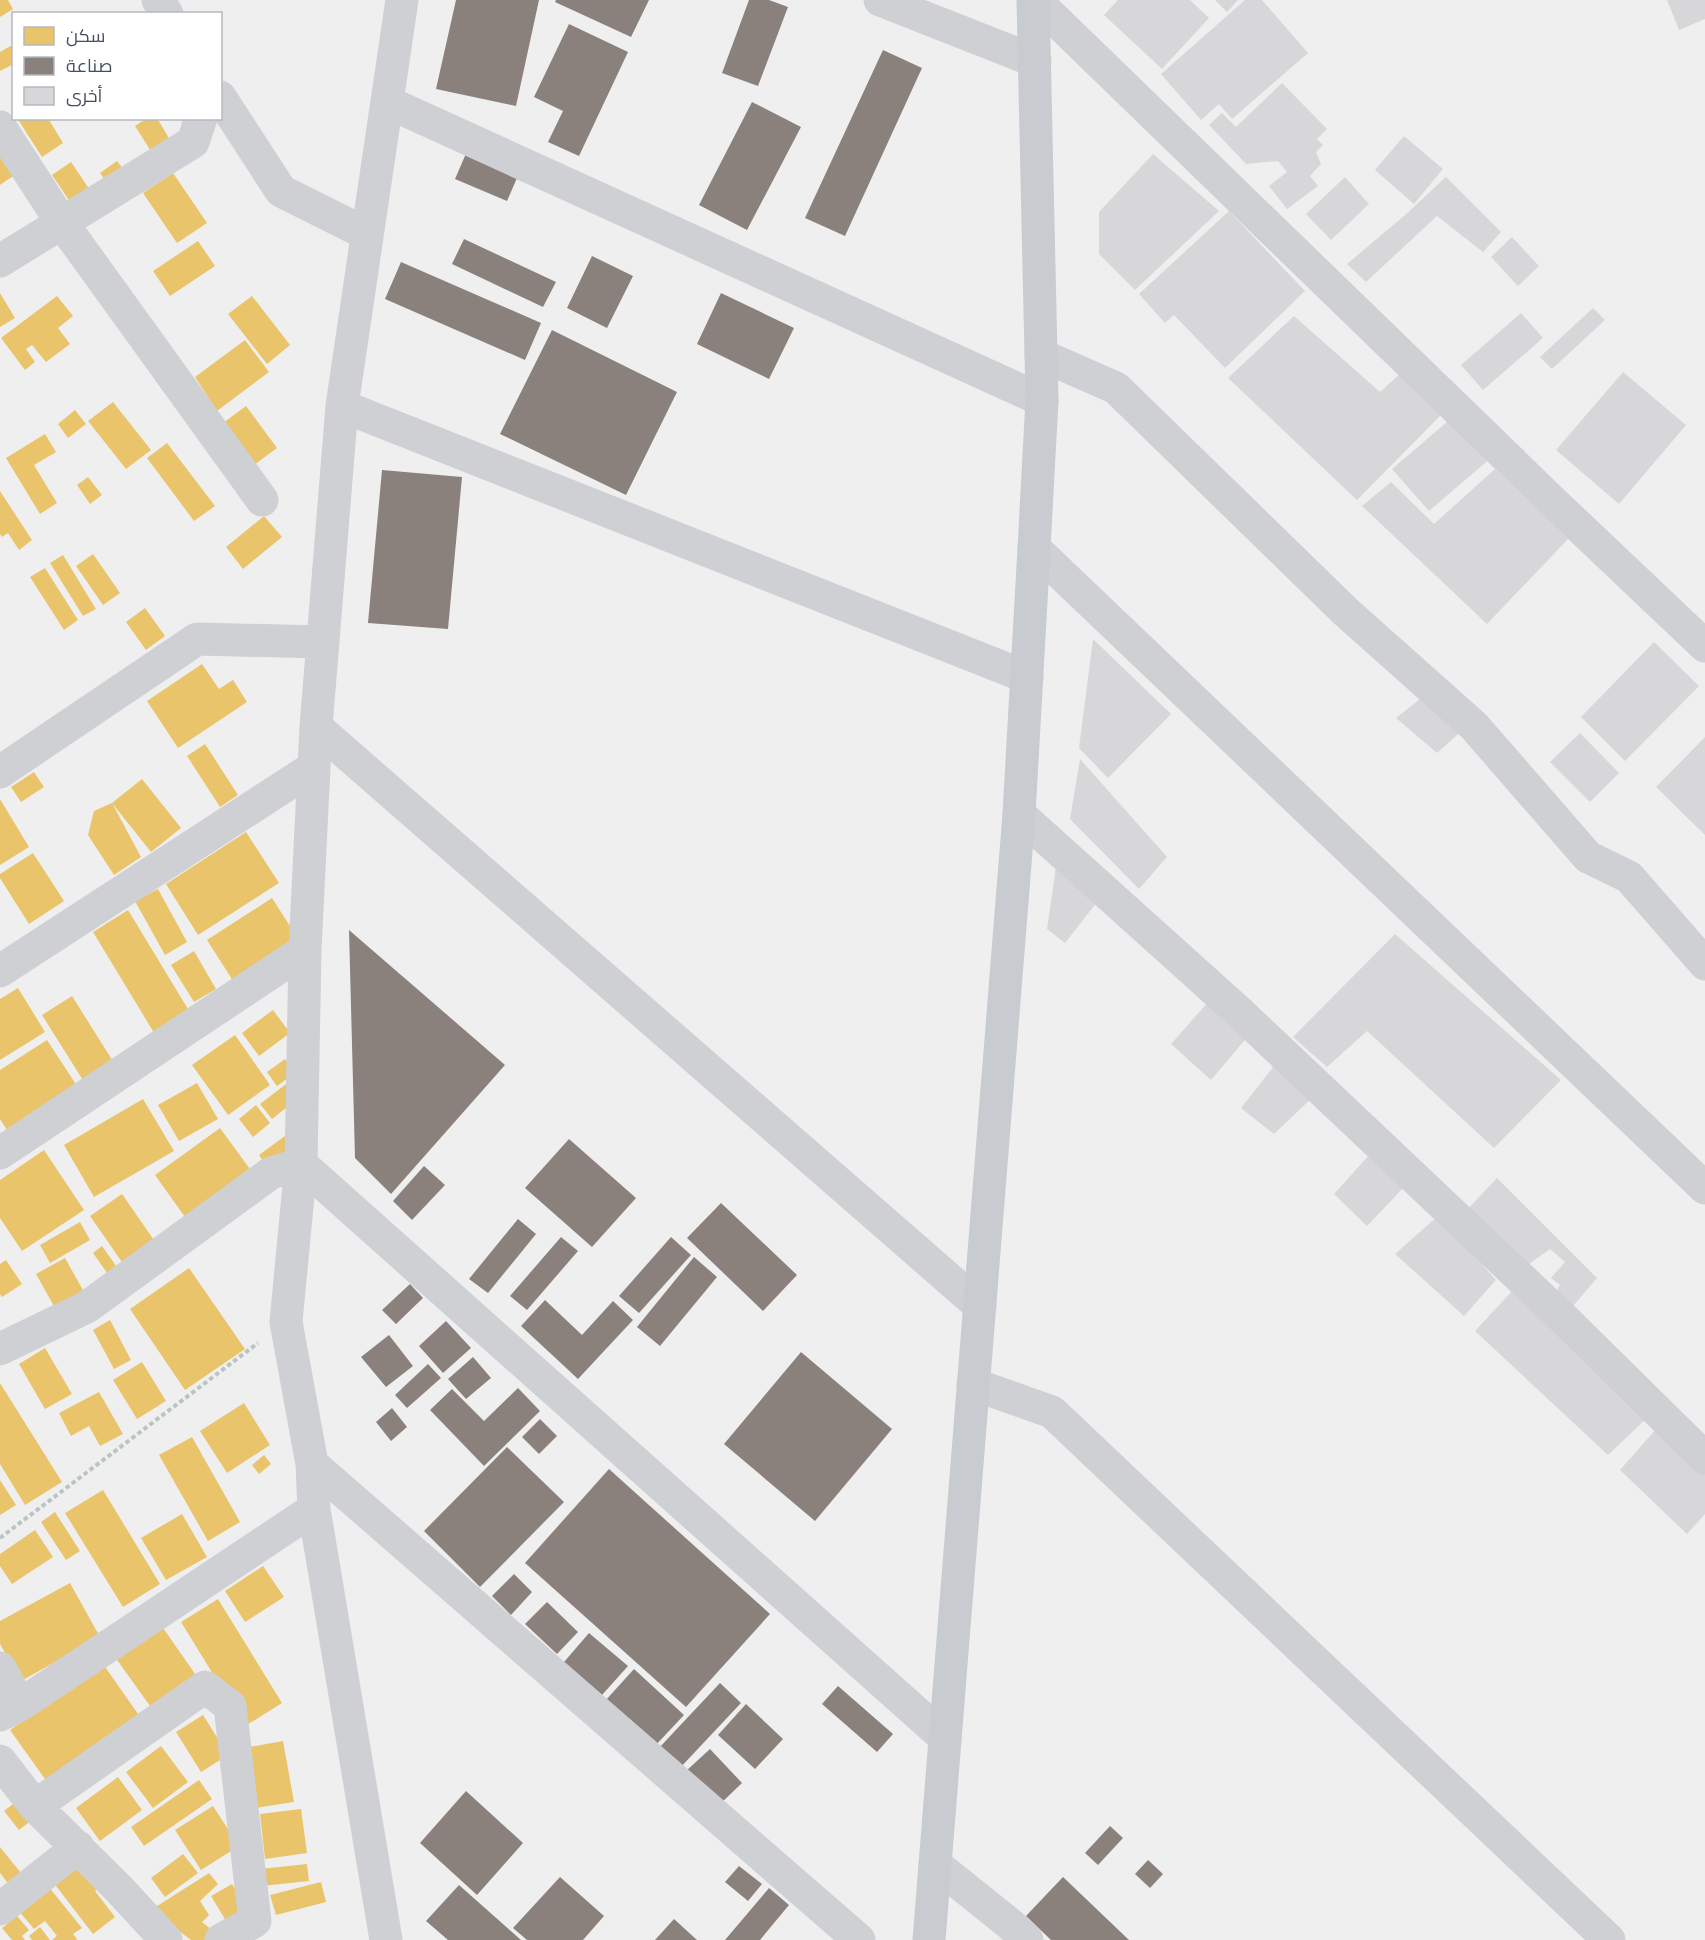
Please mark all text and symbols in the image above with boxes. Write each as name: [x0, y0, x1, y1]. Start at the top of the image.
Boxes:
legend: [12, 12, 222, 120]
text: سكن: [66, 23, 105, 49]
text: صناعة: [66, 53, 112, 79]
text: أخرى: [66, 83, 103, 109]

